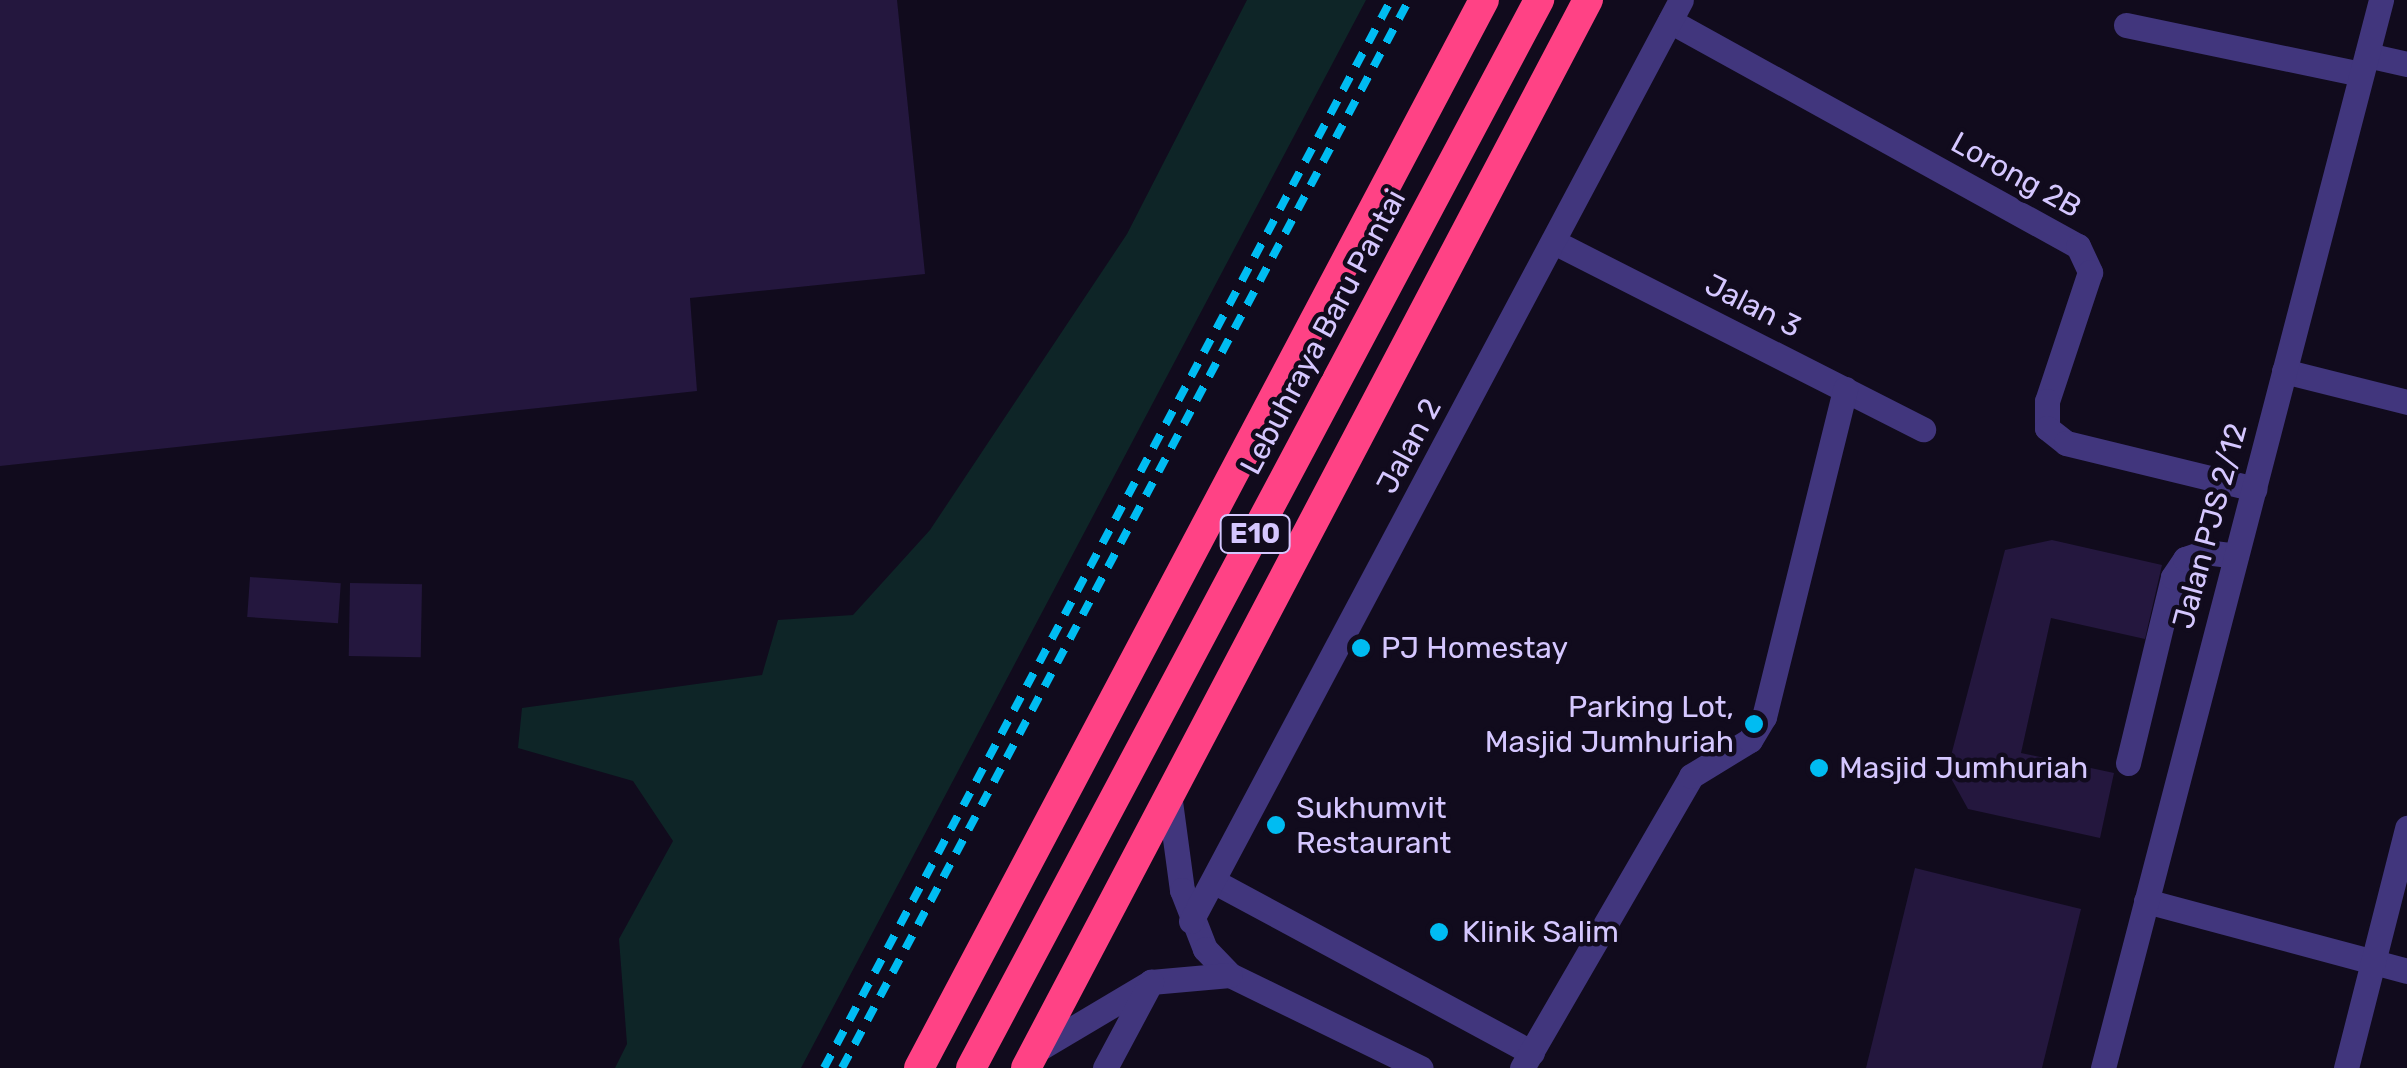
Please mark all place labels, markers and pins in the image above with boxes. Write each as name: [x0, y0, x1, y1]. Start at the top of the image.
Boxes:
place label: PJ Homestay: [1381, 630, 1568, 666]
marker: PJ Homestay: [1350, 637, 1372, 659]
place label: Parking Lot, Masjid Jumhuriah: [1485, 689, 1734, 760]
marker: Parking Lot, Masjid Jumhuriah: [1743, 713, 1765, 735]
place label: Masjid Jumhuriah: [1839, 750, 2088, 786]
marker: Masjid Jumhuriah: [1808, 757, 1830, 779]
place label: Sukhumvit Restaurant: [1296, 790, 1451, 860]
marker: Sukhumvit Restaurant: [1265, 814, 1287, 836]
place label: Klinik Salim: [1462, 914, 1619, 950]
marker: Klinik Salim: [1426, 919, 1452, 945]

